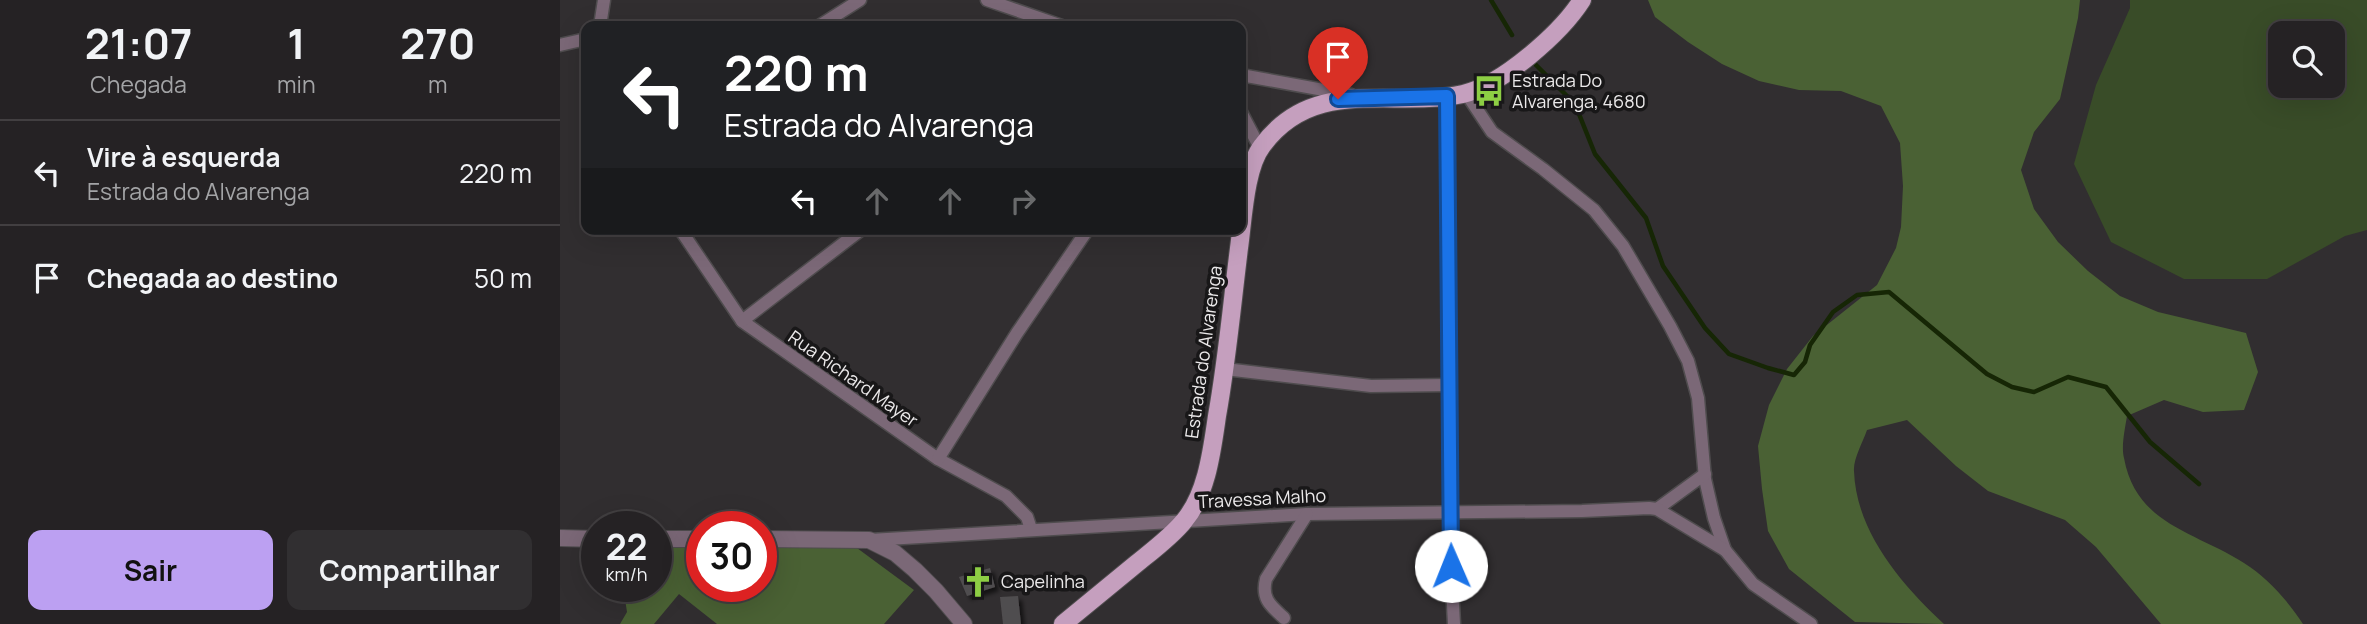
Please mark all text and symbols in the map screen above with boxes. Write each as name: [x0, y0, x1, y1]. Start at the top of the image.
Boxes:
text: 21:07: [85, 14, 192, 72]
text: 1: [287, 14, 306, 72]
text: 270: [400, 14, 475, 72]
map controls: [2268, 21, 2345, 98]
button: search: [2268, 21, 2345, 98]
pin: [1308, 27, 1368, 99]
icon: arrive: [1319, 38, 1357, 76]
text: 220 m: [724, 39, 868, 106]
icon: left: [609, 49, 700, 140]
text: Chegada: [90, 68, 187, 100]
text: min: [277, 68, 316, 100]
text: m: [428, 68, 448, 100]
place label: Estrada Do Alvarenga, 4680: [1512, 68, 1646, 113]
bus stop icon: Estrada Do Alvarenga, 4680: [1472, 74, 1506, 108]
text: Estrada do Alvarenga: [724, 103, 1034, 147]
text: Vire à esquerda: [87, 139, 280, 175]
icon: left: [28, 154, 66, 192]
text: 220 m: [459, 155, 532, 191]
text: Estrada do Alvarenga: [87, 175, 310, 207]
icon: left: [785, 182, 823, 220]
icon: ahead: [858, 182, 896, 220]
icon: ahead: [931, 182, 969, 220]
icon: right: [1004, 182, 1042, 220]
icon: arrive: [28, 259, 66, 297]
text: Chegada ao destino: [87, 260, 338, 296]
text: 50 m: [474, 260, 532, 296]
street label: Estrada do Alvarenga: [1179, 264, 1227, 440]
street label: Rua Richard Mayer: [784, 324, 924, 432]
street label: Travessa Malho: [1197, 483, 1327, 513]
speed limit sign: 30: [686, 511, 777, 602]
text: 22: [606, 523, 647, 571]
position arrow: [1414, 529, 1488, 603]
button: Sair: [28, 530, 273, 610]
button: Compartilhar: [287, 530, 532, 610]
text: km/h: [606, 562, 647, 586]
church icon: Capelinha: [961, 565, 995, 599]
place label: Capelinha: [1001, 569, 1085, 593]

